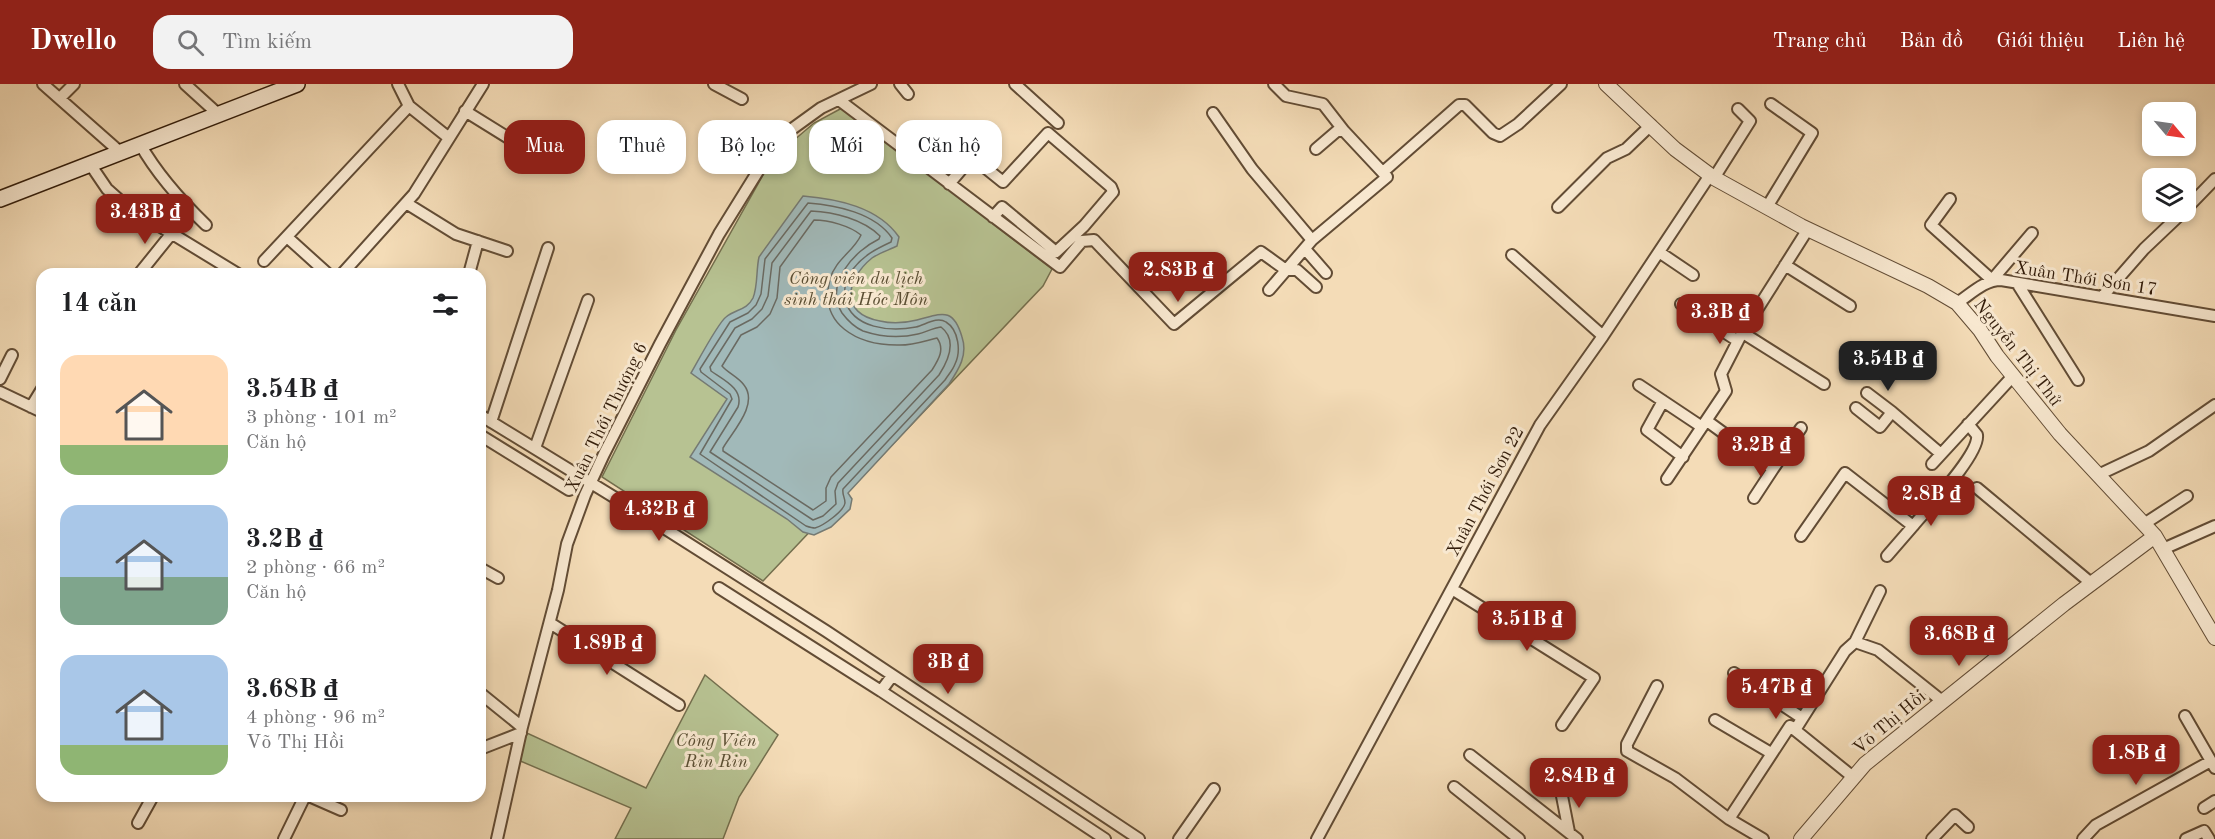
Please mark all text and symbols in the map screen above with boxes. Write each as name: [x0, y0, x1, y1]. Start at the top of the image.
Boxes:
search box: [153, 15, 573, 69]
icon: search: [174, 26, 207, 59]
text: Dwello: [30, 28, 117, 56]
text: Tìm kiếm: [222, 31, 312, 53]
text: Trang chủ: [1772, 31, 1867, 52]
text: Bản đồ: [1900, 31, 1963, 52]
text: Giới thiệu: [1996, 31, 2084, 52]
text: Liên hệ: [2117, 31, 2185, 52]
north arrow: [2142, 102, 2196, 156]
map controls: [2142, 102, 2196, 222]
chip: Mua: [504, 120, 585, 174]
chip: Thuê: [597, 120, 686, 174]
chip: Bộ lọc: [698, 120, 797, 174]
chip: Mới: [809, 120, 884, 174]
chip: Căn hộ: [896, 120, 1002, 174]
button: layers: [2142, 168, 2196, 222]
pin: 3.43B ₫: [90, 194, 200, 245]
text: 3.43B ₫: [110, 203, 180, 223]
pin: 2.83B ₫: [1123, 252, 1233, 303]
street label: Xuân Thới Sơn 17: [2013, 259, 2158, 299]
text: 2.83B ₫: [1143, 261, 1213, 281]
park label: Công viên du lịch sinh thái Hóc Môn: [784, 270, 928, 309]
icon: filters: [429, 288, 462, 321]
text: 14 căn: [60, 291, 137, 317]
pin: 3.3B ₫: [1671, 294, 1769, 345]
street label: Nguyễn Thị Thử: [1970, 295, 2066, 410]
text: 3.3B ₫: [1691, 303, 1749, 323]
street label: Xuân Thới Thượng 6: [563, 340, 651, 495]
pin: 3.54B ₫: [1833, 341, 1943, 392]
text: 3.54B ₫: [1853, 350, 1923, 370]
text: 3.54B ₫: [246, 377, 338, 403]
icon: home: [108, 379, 180, 451]
text: 3 phòng · 101 m²: [246, 408, 397, 428]
street label: Xuân Thới Sơn 22: [1444, 424, 1528, 559]
pin: 3.2B ₫: [1712, 427, 1810, 478]
text: Căn hộ: [246, 433, 306, 453]
text: 3.2B ₫: [1732, 436, 1790, 456]
pin: 2.8B ₫: [1882, 476, 1980, 527]
text: 2.8B ₫: [1902, 485, 1960, 505]
pin: 4.32B ₫: [604, 491, 714, 542]
text: 4.32B ₫: [624, 500, 694, 520]
text: 3.2B ₫: [246, 527, 323, 553]
icon: home: [108, 529, 180, 601]
text: 2 phòng · 66 m²: [246, 558, 385, 578]
text: Căn hộ: [246, 583, 306, 603]
pin: 3.51B ₫: [1472, 601, 1582, 652]
text: 3.51B ₫: [1492, 610, 1562, 630]
pin: 3.68B ₫: [1904, 616, 2014, 667]
pin: 1.89B ₫: [552, 625, 662, 676]
text: 3.68B ₫: [1924, 625, 1994, 645]
text: 1.89B ₫: [572, 634, 642, 654]
pin: 3B ₫: [912, 644, 984, 695]
text: 3B ₫: [927, 653, 969, 673]
pin: 5.47B ₫: [1721, 669, 1831, 720]
text: 3.68B ₫: [246, 677, 338, 703]
text: 5.47B ₫: [1741, 678, 1811, 698]
icon: home: [108, 679, 180, 751]
street label: Võ Thị Hồi: [1848, 685, 1929, 758]
text: 4 phòng · 96 m²: [246, 708, 385, 728]
park label: Công Viên Rin Rin: [676, 732, 757, 771]
text: Võ Thị Hồi: [246, 733, 344, 753]
pin: 1.8B ₫: [2087, 735, 2185, 786]
text: 1.8B ₫: [2107, 744, 2165, 764]
pin: 2.84B ₫: [1524, 758, 1634, 809]
text: 2.84B ₫: [1544, 767, 1614, 787]

